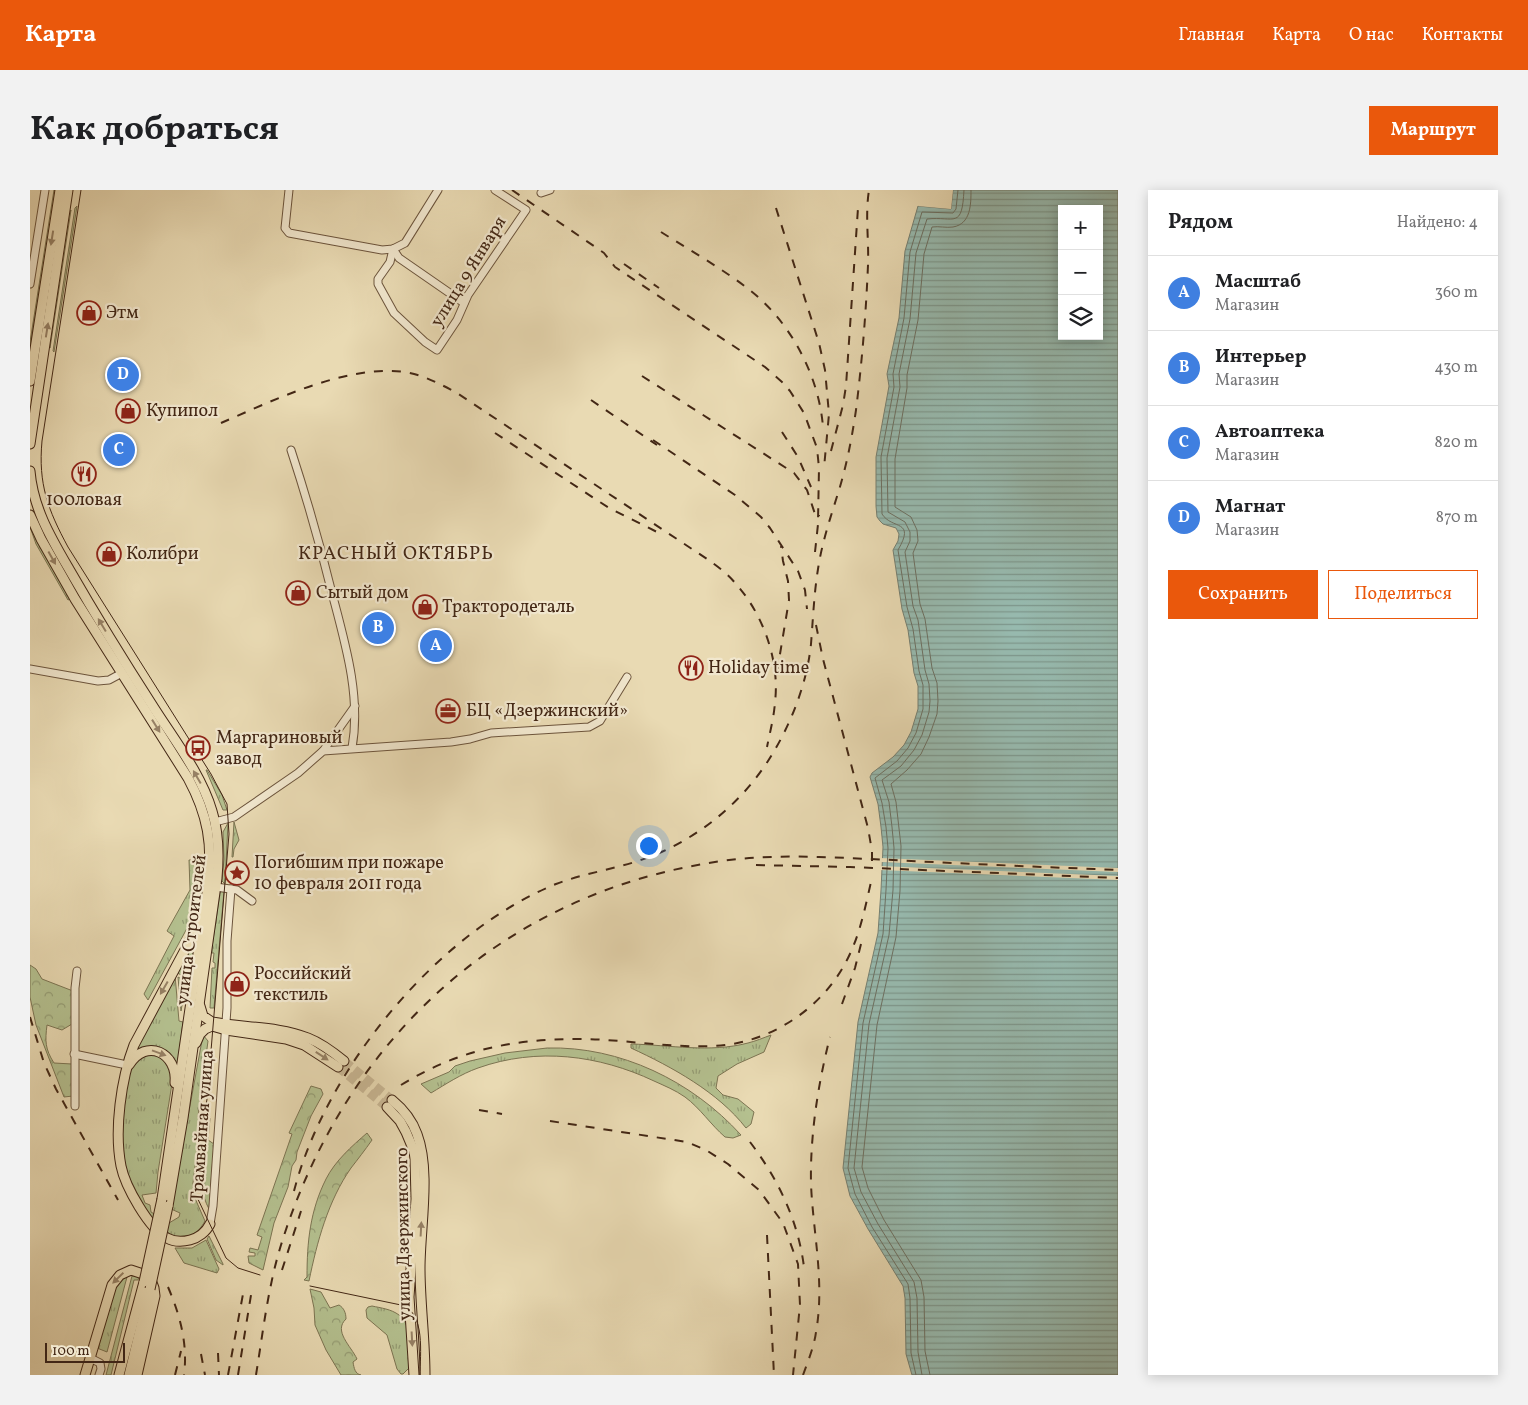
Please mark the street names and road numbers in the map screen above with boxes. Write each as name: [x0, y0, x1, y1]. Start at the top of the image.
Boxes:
street label: улица 9 Января: [425, 212, 513, 332]
street label: улица Строителей: [170, 853, 214, 1007]
street label: Трамвайная улица: [185, 1049, 221, 1203]
street label: улица Дзержинского: [390, 1147, 418, 1321]

